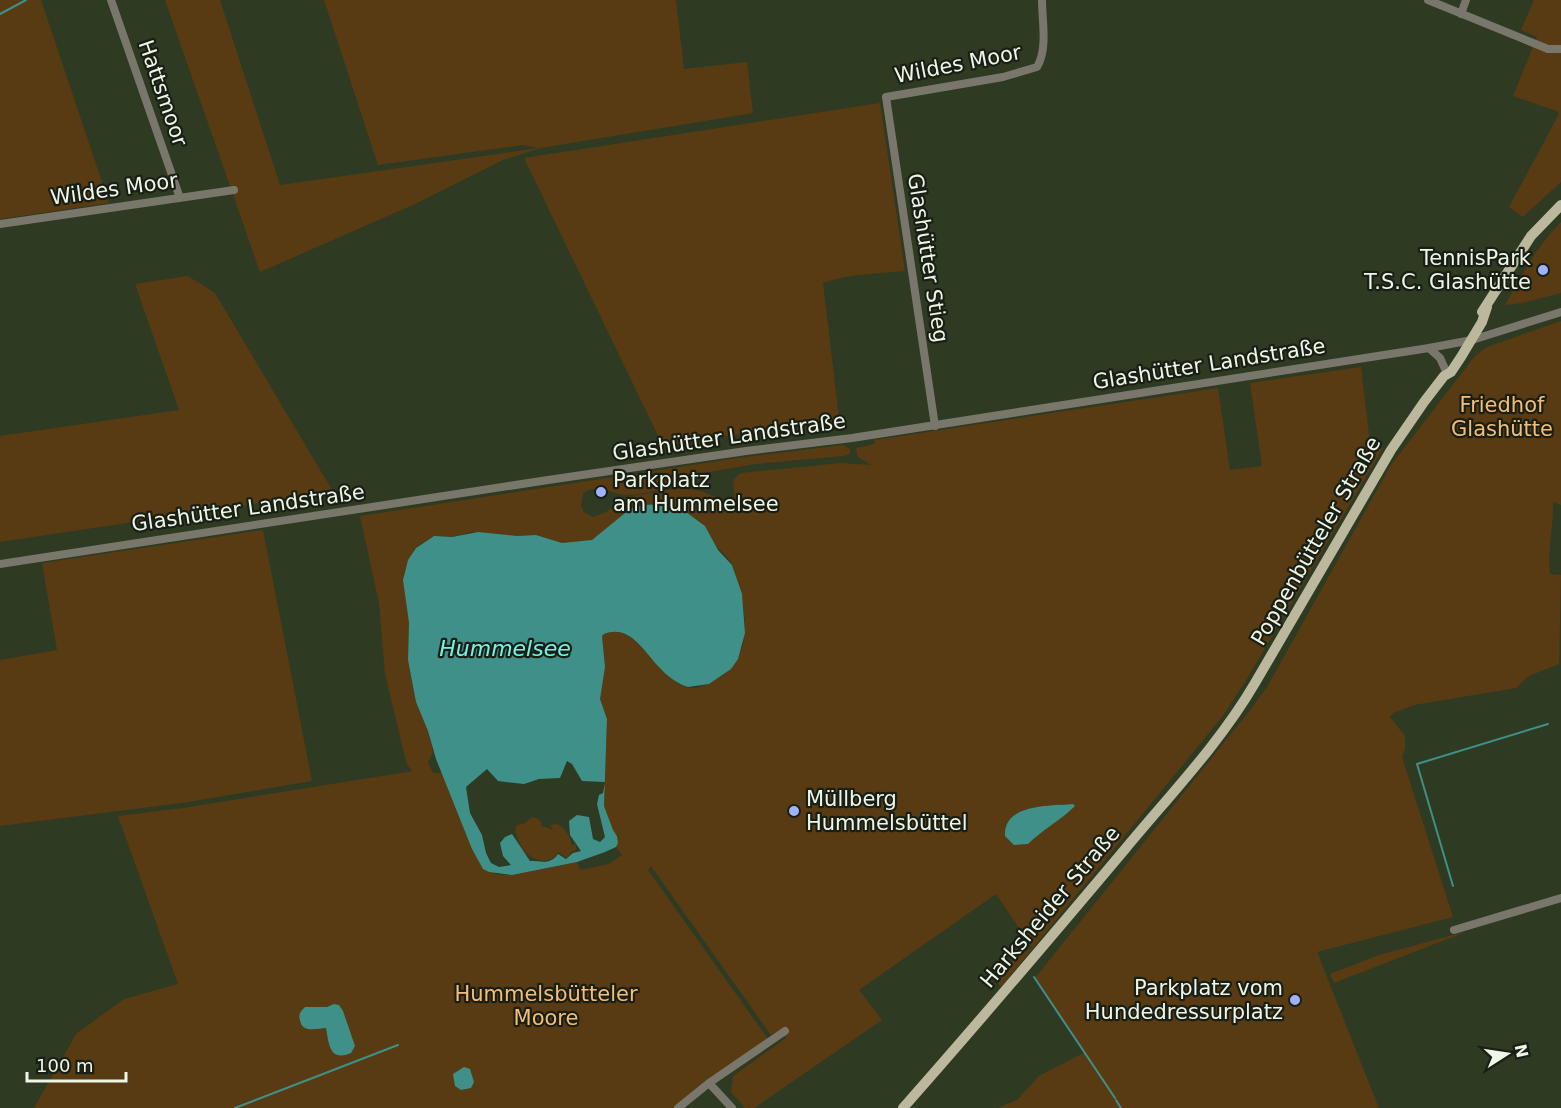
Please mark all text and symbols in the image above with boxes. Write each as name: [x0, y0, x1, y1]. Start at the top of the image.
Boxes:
street label: Hattsmoor: [134, 37, 193, 150]
street label: Wildes Moor: [893, 40, 1024, 88]
street label: Wildes Moor: [49, 168, 180, 210]
street label: Glashütter Stieg: [903, 172, 953, 344]
place label: TennisPark T.S.C. Glashütte: [1363, 246, 1532, 294]
marker: TennisPark T.S.C. Glashütte: [1536, 263, 1550, 277]
street label: Glashütter Landstraße: [1091, 334, 1327, 394]
park label: Friedhof Glashütte: [1451, 393, 1553, 441]
street label: Glashütter Landstraße: [611, 409, 847, 465]
street label: Poppenbütteler Straße: [1246, 432, 1386, 650]
place label: Parkplatz am Hummelsee: [613, 468, 779, 516]
street label: Glashütter Landstraße: [130, 480, 366, 536]
marker: Parkplatz am Hummelsee: [594, 485, 608, 499]
water label: Hummelsee: [439, 636, 571, 661]
place label: Müllberg Hummelsbüttel: [806, 787, 968, 835]
marker: Müllberg Hummelsbüttel: [787, 804, 801, 818]
street label: Harksheider Straße: [975, 821, 1125, 993]
place label: Parkplatz vom Hundedressurplatz: [1085, 976, 1283, 1024]
park label: Hummelsbütteler Moore: [454, 982, 638, 1030]
marker: Parkplatz vom Hundedressurplatz: [1288, 993, 1302, 1007]
north arrow: [1477, 1024, 1537, 1084]
text: N: [1510, 1042, 1532, 1060]
scale bar: [27, 1045, 126, 1083]
text: 100 m: [36, 1055, 94, 1076]

